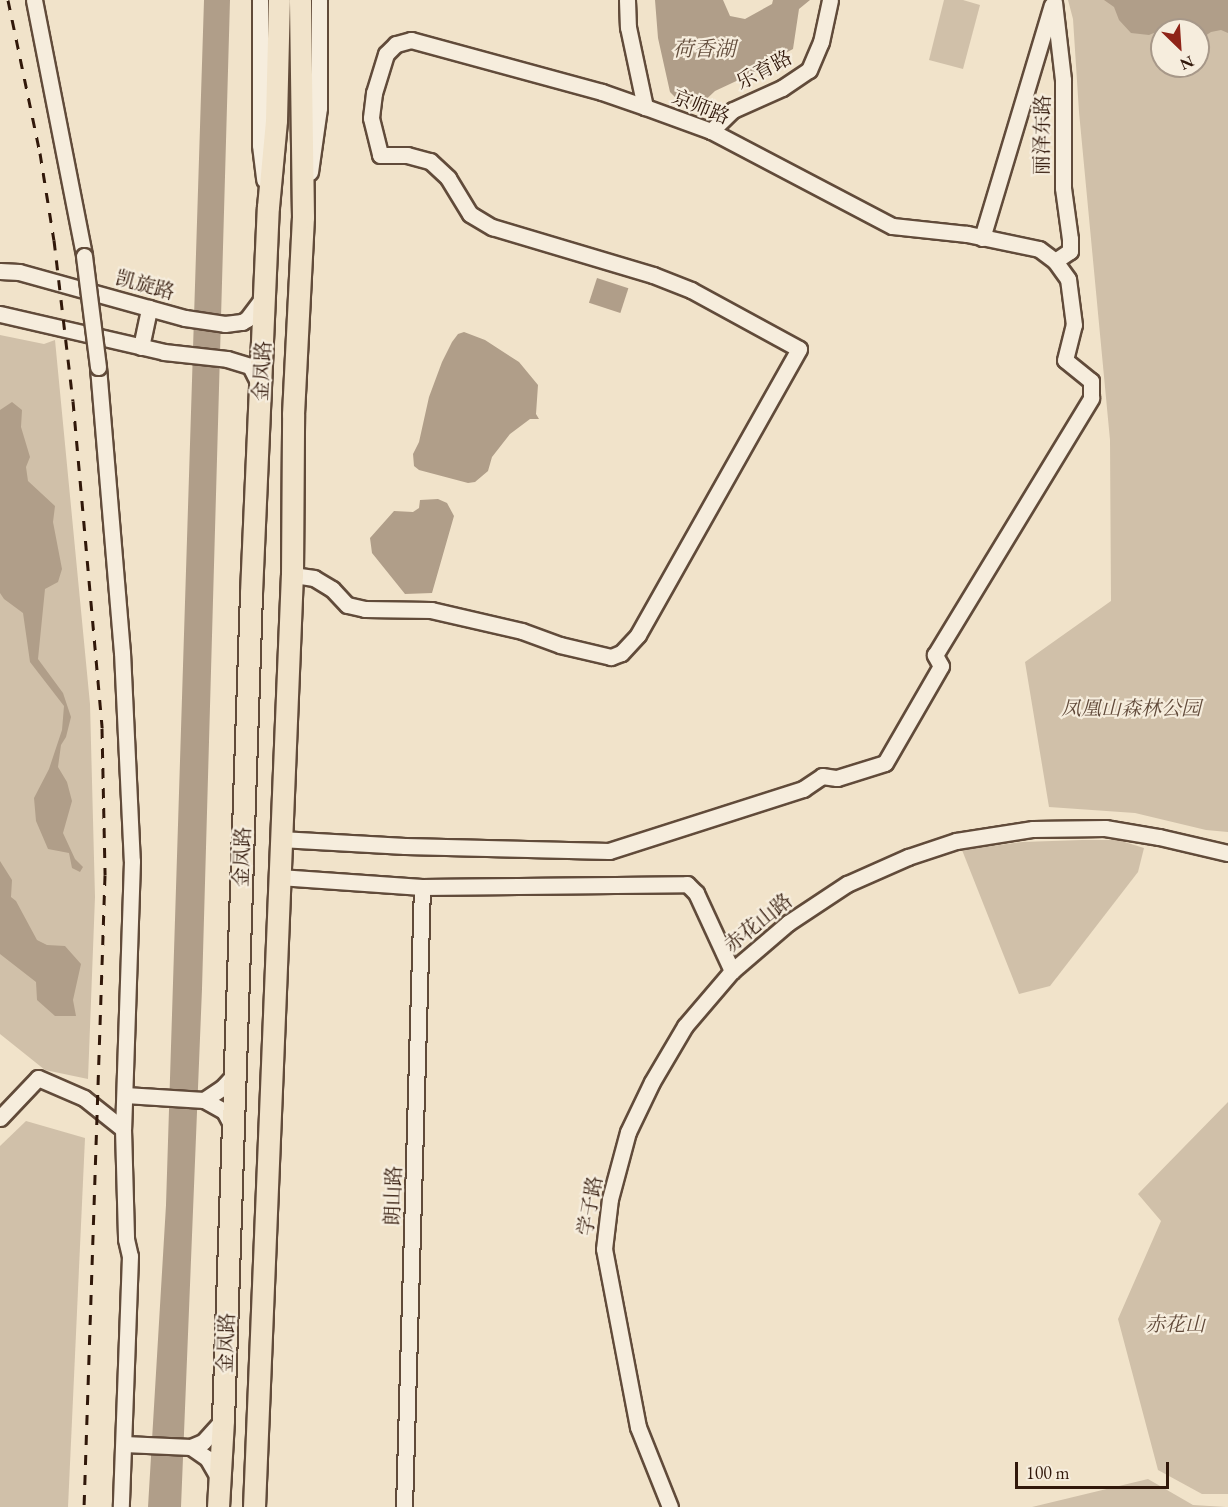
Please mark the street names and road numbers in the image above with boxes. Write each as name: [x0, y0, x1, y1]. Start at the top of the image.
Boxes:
street label: 乐育路: [732, 45, 796, 95]
street label: 京师路: [669, 85, 733, 129]
street label: 丽泽东路: [1029, 95, 1055, 175]
street label: 凯旋路: [113, 266, 177, 304]
street label: 金凤路: [248, 340, 276, 402]
street label: 金凤路: [229, 827, 255, 887]
street label: 赤花山路: [719, 889, 797, 957]
street label: 朗山路: [380, 1166, 406, 1226]
street label: 学子路: [573, 1174, 607, 1238]
street label: 金凤路: [213, 1313, 239, 1373]

